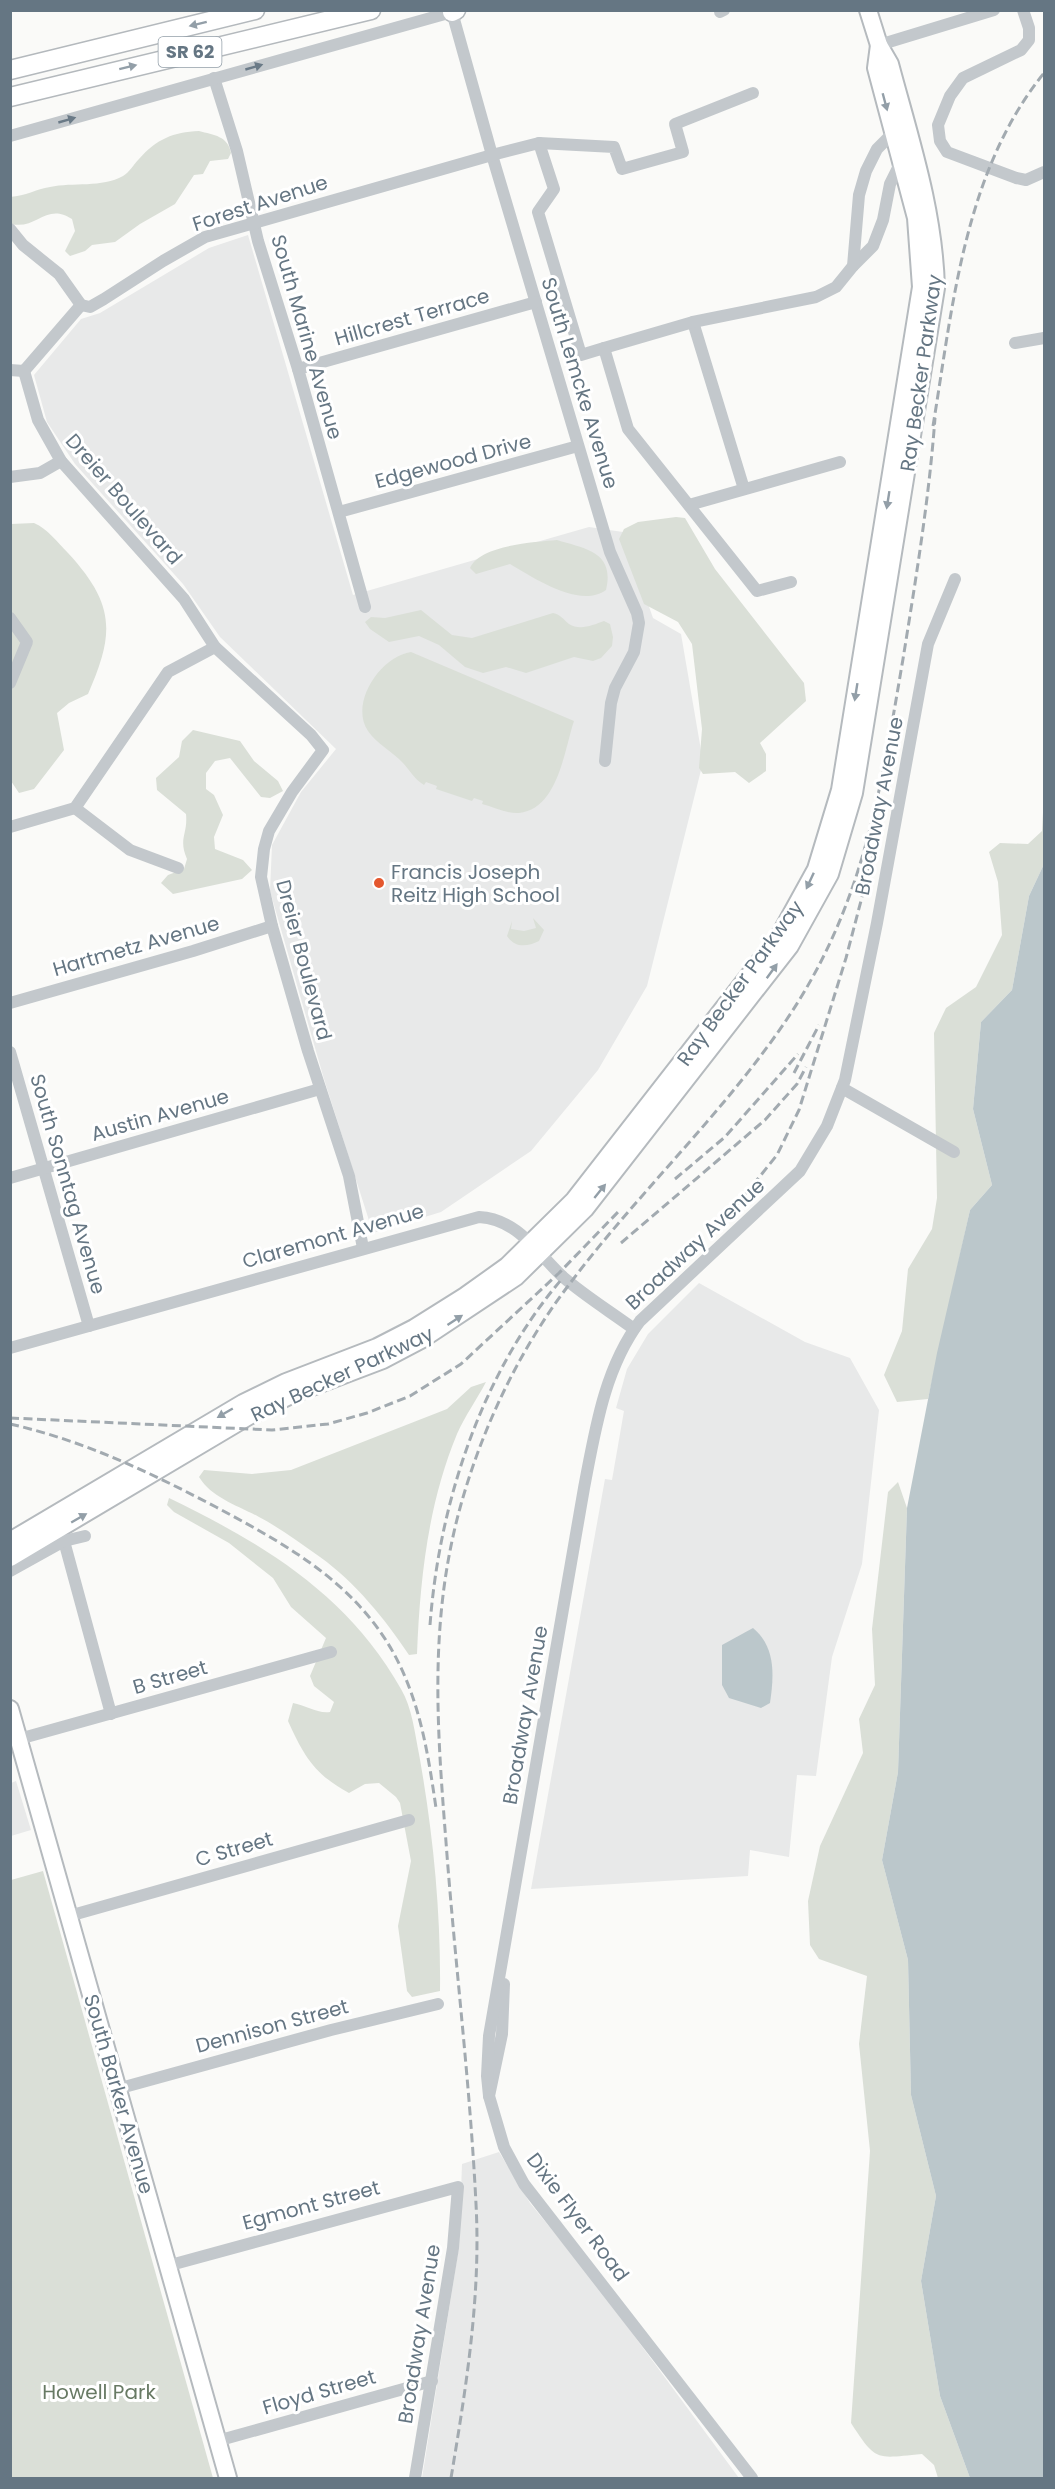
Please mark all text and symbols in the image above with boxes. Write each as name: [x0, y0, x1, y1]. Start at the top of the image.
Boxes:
one-way arrow: [189, 20, 207, 30]
road number: SR 62: [158, 37, 222, 67]
one-way arrow: [119, 62, 138, 72]
one-way arrow: [245, 62, 263, 71]
one-way arrow: [881, 93, 890, 111]
one-way arrow: [58, 115, 76, 124]
street label: Forest Avenue: [189, 168, 331, 238]
street label: South Marine Avenue: [264, 231, 350, 443]
street label: Ray Becker Parkway: [893, 273, 949, 473]
street label: South Lemcke Avenue: [534, 274, 626, 492]
street label: Hillcrest Terrace: [331, 282, 493, 352]
street label: Edgewood Drive: [372, 427, 534, 495]
street label: Dreier Boulevard: [59, 428, 189, 570]
one-way arrow: [883, 491, 892, 510]
one-way arrow: [851, 683, 860, 702]
street label: Broadway Avenue: [848, 714, 910, 898]
place label: Francis Joseph Reitz High School: [391, 858, 560, 909]
one-way arrow: [806, 873, 815, 890]
marker: Francis Joseph Reitz High School: [372, 876, 386, 890]
street label: Dreier Boulevard: [269, 877, 339, 1043]
street label: Ray Becker Parkway: [670, 894, 810, 1072]
street label: Hartmetz Avenue: [50, 909, 222, 983]
one-way arrow: [766, 964, 778, 980]
street label: South Sonntag Avenue: [23, 1071, 113, 1297]
street label: Austin Avenue: [88, 1082, 232, 1148]
street label: Broadway Avenue: [619, 1172, 771, 1316]
one-way arrow: [593, 1183, 606, 1199]
street label: Claremont Avenue: [239, 1197, 427, 1275]
one-way arrow: [447, 1315, 463, 1326]
street label: Ray Becker Parkway: [246, 1319, 438, 1429]
one-way arrow: [217, 1408, 233, 1419]
one-way arrow: [71, 1512, 87, 1523]
street label: Broadway Avenue: [495, 1623, 555, 1807]
street label: B Street: [130, 1653, 210, 1701]
street label: C Street: [192, 1825, 276, 1873]
street label: South Barker Avenue: [77, 1991, 161, 2197]
street label: Dennison Street: [193, 1992, 351, 2060]
street label: Dixie Flyer Road: [520, 2147, 636, 2287]
street label: Egmont Street: [239, 2173, 383, 2237]
street label: Broadway Avenue: [391, 2242, 447, 2426]
street label: Floyd Street: [259, 2362, 379, 2422]
park label: Howell Park: [42, 2378, 156, 2406]

